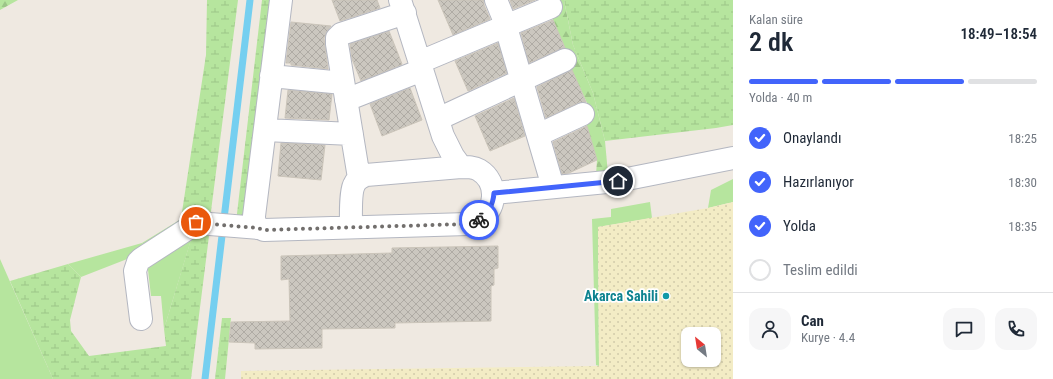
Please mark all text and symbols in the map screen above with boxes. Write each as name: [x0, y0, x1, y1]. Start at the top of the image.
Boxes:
text: Kalan süre: [749, 12, 803, 27]
text: 18:49–18:54: [960, 25, 1037, 43]
text: 2 dk: [749, 27, 793, 57]
text: Yolda · 40 m: [749, 90, 812, 105]
icon: check: [749, 127, 771, 149]
text: Onaylandı: [783, 129, 841, 147]
text: 18:25: [1008, 131, 1037, 146]
pin: [601, 164, 635, 198]
icon: home: [607, 170, 629, 192]
icon: check: [749, 171, 771, 193]
text: Hazırlanıyor: [783, 173, 854, 191]
text: 18:30: [1008, 175, 1037, 190]
courier: [459, 200, 499, 240]
pin: [179, 205, 213, 239]
icon: bike: [468, 209, 490, 231]
icon: bag: [185, 211, 207, 233]
icon: check: [749, 215, 771, 237]
text: Yolda: [783, 217, 816, 235]
text: 18:35: [1008, 219, 1037, 234]
text: Teslim edildi: [783, 261, 858, 279]
place label: Akarca Sahili: [584, 288, 658, 304]
marker: Akarca Sahili: [661, 291, 671, 301]
button: person: [749, 308, 791, 350]
button: chat: [943, 308, 985, 350]
button: phone: [995, 308, 1037, 350]
text: Can: [801, 312, 824, 330]
north arrow: [681, 327, 721, 367]
map controls: [681, 327, 721, 367]
text: Kurye · 4.4: [801, 330, 855, 345]

